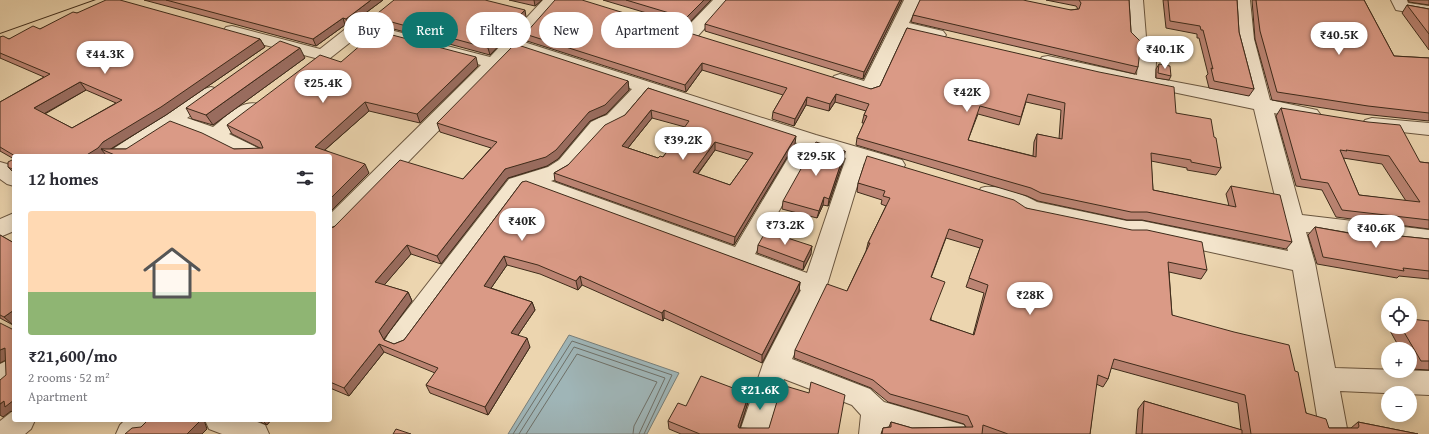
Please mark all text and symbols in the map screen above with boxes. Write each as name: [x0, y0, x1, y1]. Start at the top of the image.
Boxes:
chip: Buy: [344, 12, 394, 48]
chip: Rent: [402, 12, 458, 48]
chip: Filters: [466, 12, 531, 48]
chip: New: [539, 12, 593, 48]
chip: Apartment: [601, 12, 693, 48]
pin: ₹40.5K: [1306, 22, 1372, 56]
text: ₹40.5K: [1320, 25, 1358, 44]
pin: ₹40.1K: [1132, 36, 1198, 70]
text: ₹40.1K: [1146, 39, 1184, 58]
pin: ₹44.3K: [72, 41, 138, 75]
text: ₹44.3K: [86, 44, 124, 63]
pin: ₹25.4K: [290, 70, 356, 104]
text: ₹25.4K: [304, 73, 342, 92]
pin: ₹42K: [943, 79, 991, 113]
text: ₹42K: [953, 82, 981, 101]
pin: ₹39.2K: [650, 127, 716, 161]
text: ₹39.2K: [664, 130, 702, 149]
pin: ₹29.5K: [783, 143, 849, 177]
text: ₹29.5K: [797, 146, 835, 165]
text: 12 homes: [28, 166, 99, 191]
icon: filters: [294, 167, 316, 189]
pin: ₹40K: [498, 208, 546, 242]
text: ₹40K: [508, 211, 536, 230]
pin: ₹73.2K: [752, 212, 818, 246]
text: ₹73.2K: [766, 215, 804, 234]
pin: ₹40.6K: [1343, 215, 1409, 249]
text: ₹40.6K: [1357, 218, 1395, 237]
icon: home: [136, 237, 208, 309]
pin: ₹28K: [1006, 282, 1054, 316]
text: ₹28K: [1016, 285, 1044, 304]
map controls: [1381, 298, 1417, 422]
button: locate: [1381, 298, 1417, 334]
button: +: [1381, 342, 1417, 378]
text: ₹21,600/mo: [28, 343, 117, 368]
text: 2 rooms · 52 m²: [28, 368, 110, 387]
pin: ₹21.6K: [727, 377, 793, 411]
text: ₹21.6K: [741, 380, 779, 399]
button: −: [1381, 386, 1417, 422]
text: Apartment: [28, 387, 88, 406]

